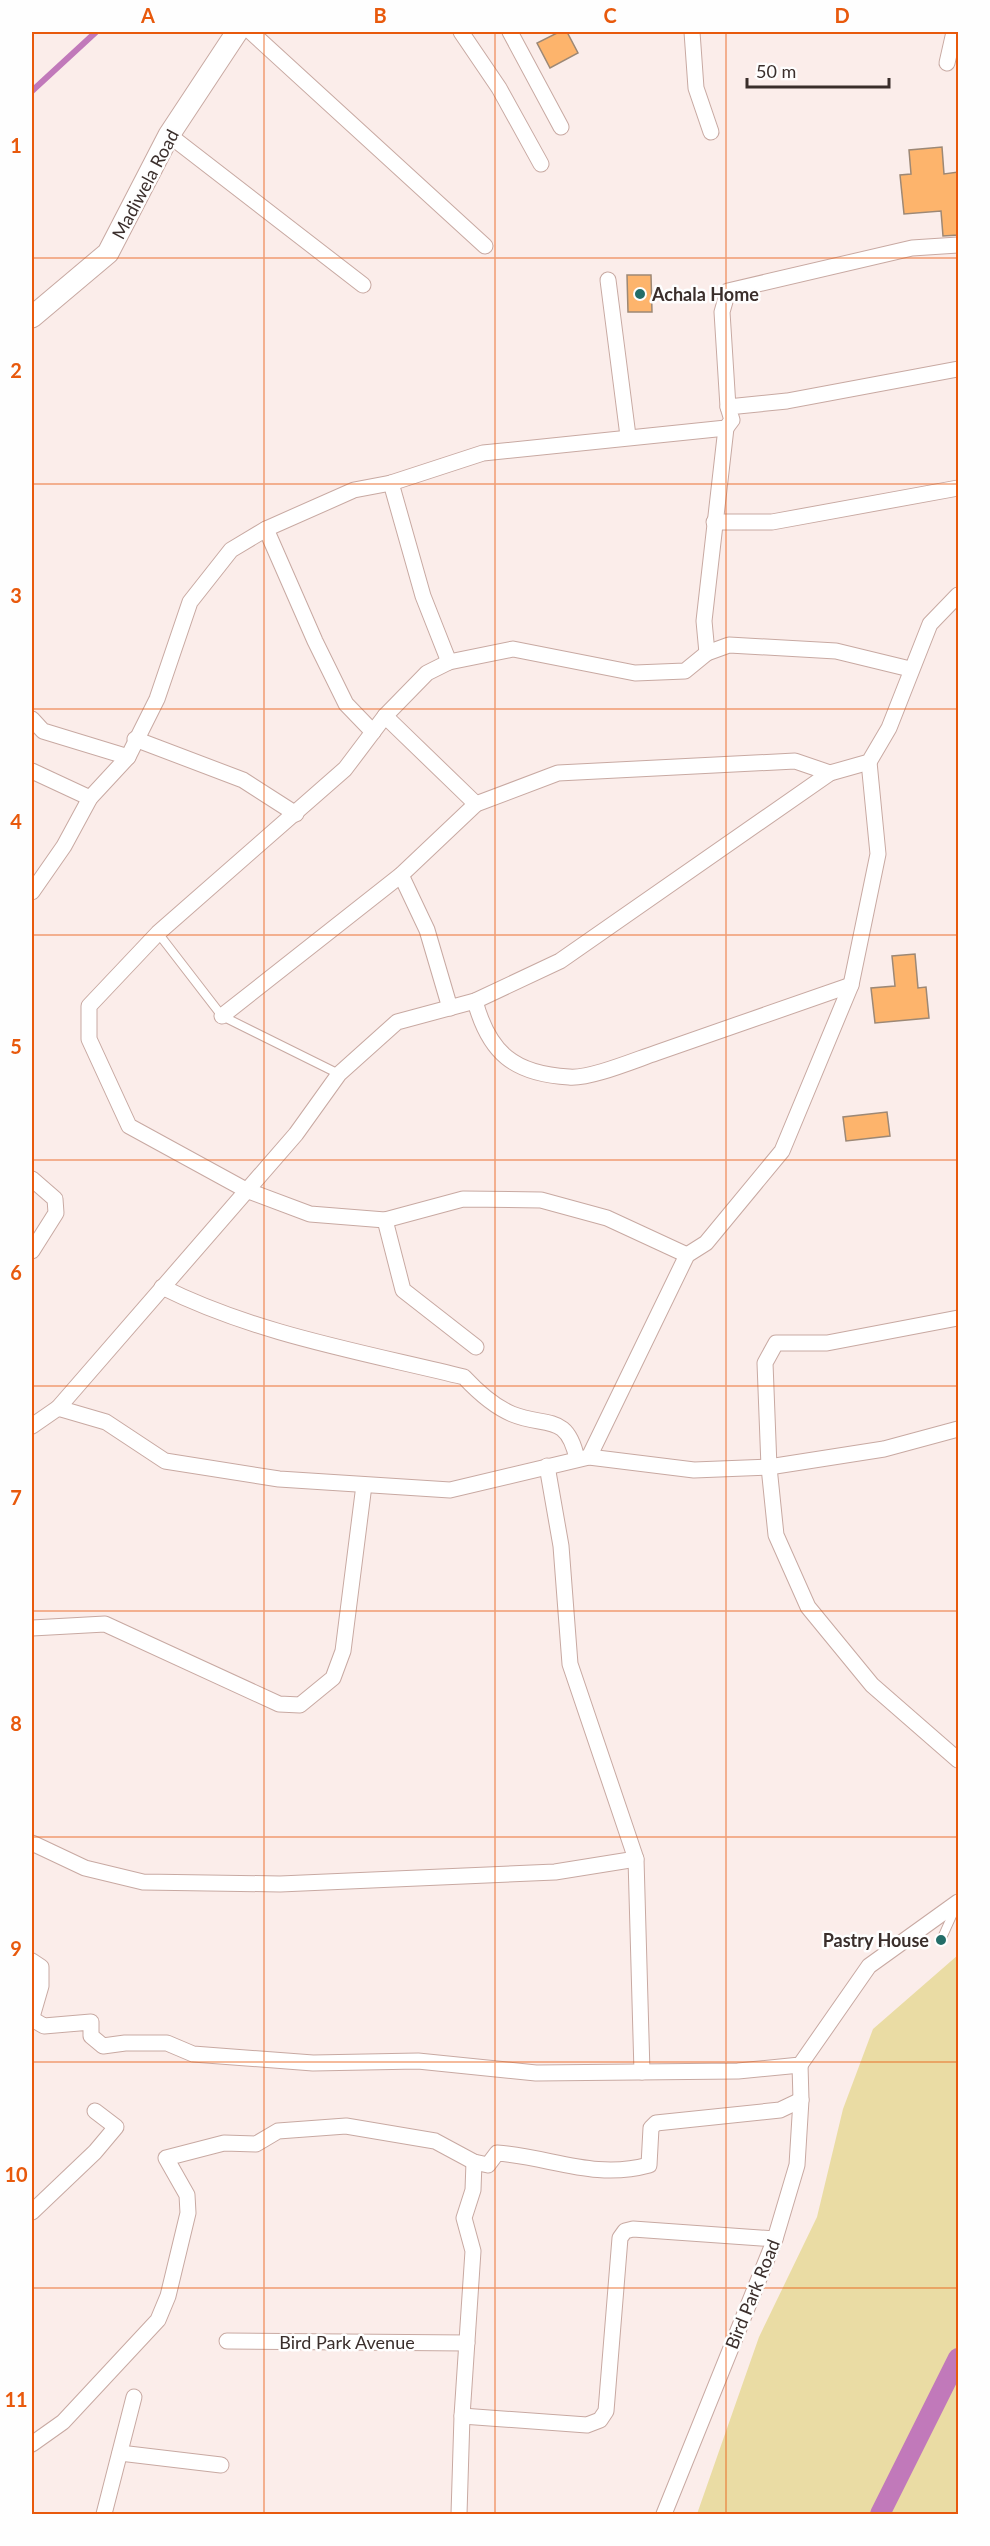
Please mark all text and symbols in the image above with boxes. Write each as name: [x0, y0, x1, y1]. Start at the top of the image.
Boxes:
text: A: [140, 3, 155, 27]
text: B: [373, 3, 387, 27]
text: C: [603, 3, 617, 27]
text: D: [834, 3, 850, 27]
scale bar: [747, 51, 890, 89]
text: 50 m: [756, 60, 796, 82]
street label: Madiwela Road: [107, 125, 183, 243]
text: 1: [10, 133, 22, 157]
place label: Achala Home: [651, 283, 759, 305]
marker: Achala Home: [633, 287, 647, 301]
text: 2: [10, 358, 22, 382]
text: 3: [10, 583, 22, 607]
text: 4: [10, 809, 22, 833]
text: 5: [10, 1034, 22, 1058]
text: 6: [10, 1260, 22, 1284]
text: 7: [10, 1485, 22, 1509]
text: 8: [10, 1711, 22, 1735]
place label: Pastry House: [823, 1929, 929, 1951]
marker: Pastry House: [934, 1933, 948, 1947]
text: 9: [10, 1936, 22, 1960]
text: 10: [4, 2162, 28, 2186]
street label: Bird Park Road: [720, 2236, 784, 2352]
street label: Bird Park Avenue: [279, 2331, 415, 2353]
text: 11: [4, 2387, 28, 2411]

